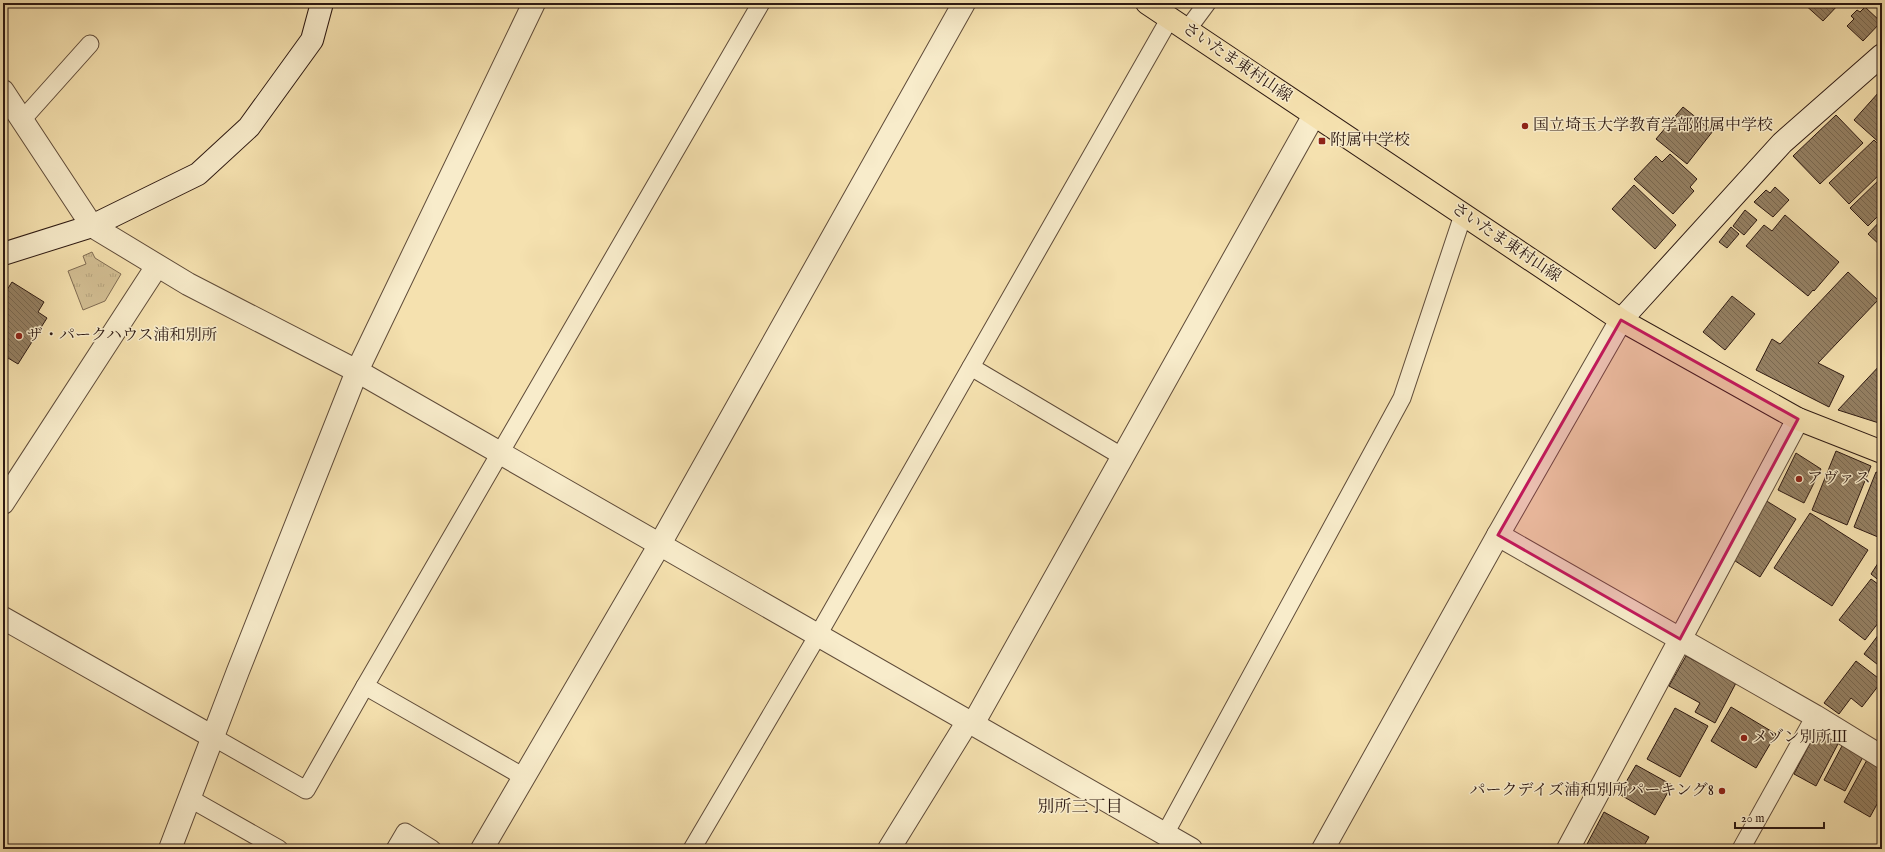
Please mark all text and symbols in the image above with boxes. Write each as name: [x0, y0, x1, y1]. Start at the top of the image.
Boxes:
street label: さいたま東村山線: [1178, 19, 1296, 107]
place label: 国立埼玉大学教育学部附属中学校: [1533, 116, 1773, 136]
marker: 国立埼玉大学教育学部附属中学校: [1520, 121, 1530, 131]
place label: 附属中学校: [1330, 131, 1410, 151]
marker: 附属中学校: [1317, 136, 1327, 146]
street label: さいたま東村山線: [1447, 199, 1565, 287]
place label: ザ・パークハウス浦和別所: [27, 326, 218, 346]
marker: ザ・パークハウス浦和別所: [14, 331, 24, 341]
place label: アヴァス: [1807, 469, 1871, 489]
marker: アヴァス: [1794, 474, 1804, 484]
place label: メゾン別所Ⅲ: [1752, 728, 1848, 748]
marker: メゾン別所Ⅲ: [1739, 733, 1749, 743]
place label: パークデイズ浦和別所パーキング8: [1469, 781, 1714, 801]
marker: パークデイズ浦和別所パーキング8: [1717, 786, 1727, 796]
district label: 別所三丁目: [1038, 797, 1123, 818]
scale bar: [1735, 804, 1824, 830]
text: 20 m: [1741, 811, 1764, 826]

